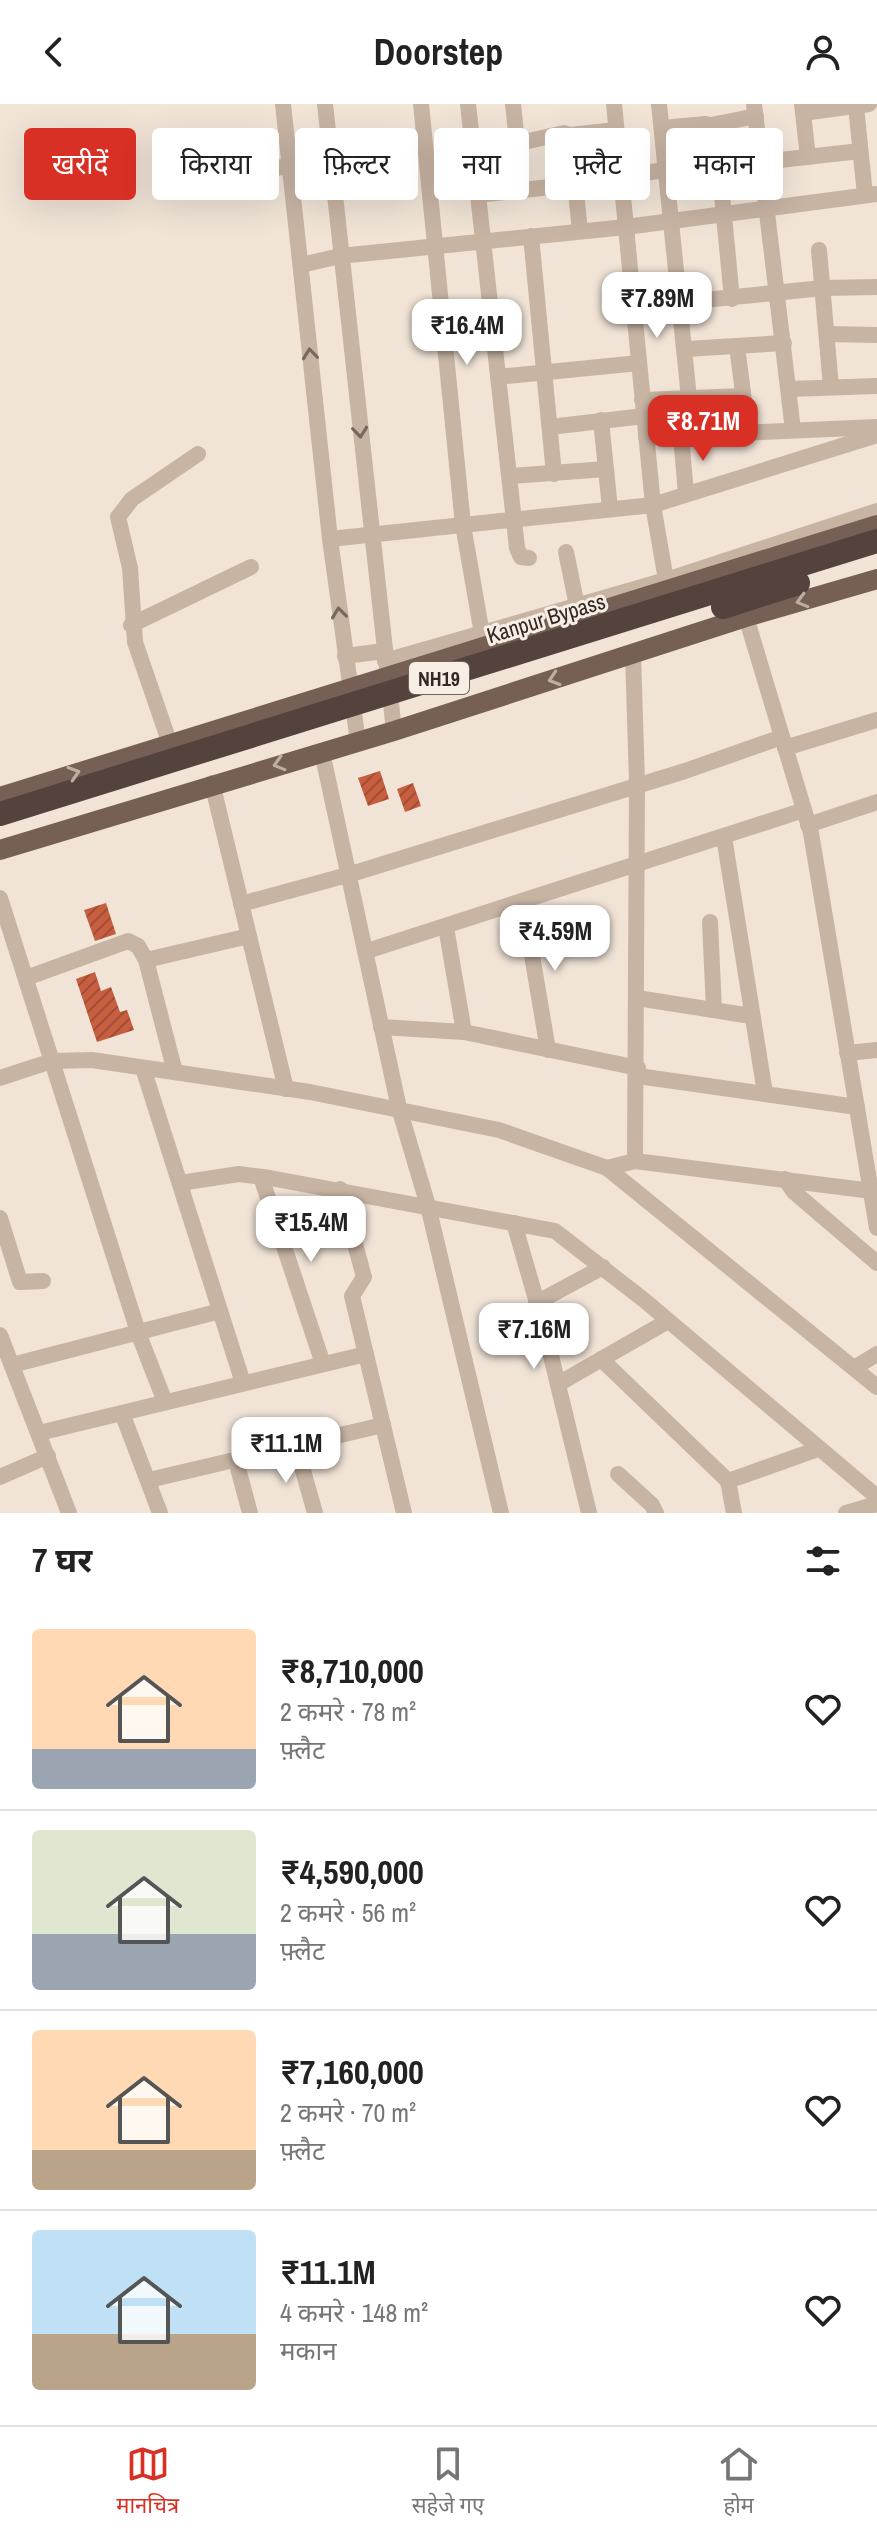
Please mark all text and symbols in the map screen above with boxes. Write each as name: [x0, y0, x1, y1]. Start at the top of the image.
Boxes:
text: Doorstep: [374, 28, 503, 76]
icon: back: [32, 30, 76, 74]
icon: person: [801, 30, 845, 74]
chip: खरीदें: [24, 128, 136, 200]
chip: किराया: [152, 128, 279, 200]
chip: फ़िल्टर: [295, 128, 418, 200]
chip: नया: [434, 128, 529, 200]
chip: फ़्लैट: [545, 128, 650, 200]
chip: मकान: [666, 128, 783, 200]
pin: ₹7.89M: [592, 272, 722, 340]
text: ₹7.89M: [620, 280, 694, 315]
pin: ₹16.4M: [402, 299, 532, 367]
text: ₹16.4M: [430, 307, 504, 342]
one-way arrow: [302, 347, 319, 360]
pin: ₹8.71M: [638, 395, 768, 463]
text: ₹8.71M: [666, 403, 740, 438]
one-way arrow: [351, 426, 368, 439]
street label: Kanpur Bypass: [483, 586, 609, 650]
one-way arrow: [796, 592, 810, 608]
one-way arrow: [331, 606, 348, 619]
road number: NH19: [409, 662, 469, 694]
one-way arrow: [548, 670, 562, 686]
one-way arrow: [273, 755, 287, 771]
one-way arrow: [67, 767, 81, 783]
pin: ₹4.59M: [490, 905, 620, 973]
text: ₹4.59M: [518, 913, 592, 948]
pin: ₹15.4M: [246, 1196, 376, 1264]
text: ₹15.4M: [274, 1204, 348, 1239]
pin: ₹7.16M: [469, 1303, 599, 1371]
text: ₹7.16M: [497, 1311, 571, 1346]
pin: ₹11.1M: [221, 1417, 351, 1485]
text: ₹11.1M: [249, 1425, 323, 1460]
text: 7 घर: [32, 1537, 92, 1583]
icon: filters: [801, 1539, 845, 1583]
text: ₹8,710,000: [280, 1648, 424, 1694]
icon: home: [96, 1661, 192, 1757]
icon: heart: [801, 1687, 845, 1731]
text: 2 कमरे · 78 m²: [280, 1694, 416, 1729]
text: फ़्लैट: [280, 1732, 325, 1767]
text: ₹4,590,000: [280, 1849, 424, 1895]
icon: home: [96, 1862, 192, 1958]
icon: heart: [801, 1888, 845, 1932]
text: 2 कमरे · 56 m²: [280, 1895, 416, 1930]
text: फ़्लैट: [280, 1933, 325, 1968]
text: ₹7,160,000: [280, 2049, 424, 2095]
icon: home: [96, 2062, 192, 2158]
icon: heart: [801, 2088, 845, 2132]
text: 2 कमरे · 70 m²: [280, 2095, 416, 2130]
text: फ़्लैट: [280, 2133, 325, 2168]
text: ₹11.1M: [280, 2249, 376, 2295]
icon: home: [96, 2262, 192, 2358]
icon: heart: [801, 2288, 845, 2332]
text: 4 कमरे · 148 m²: [280, 2295, 428, 2330]
text: मकान: [280, 2333, 337, 2368]
tab: मानचित्र: [116, 2442, 179, 2522]
tab: सहेजे गए: [412, 2442, 484, 2522]
tab: होम: [717, 2442, 761, 2522]

